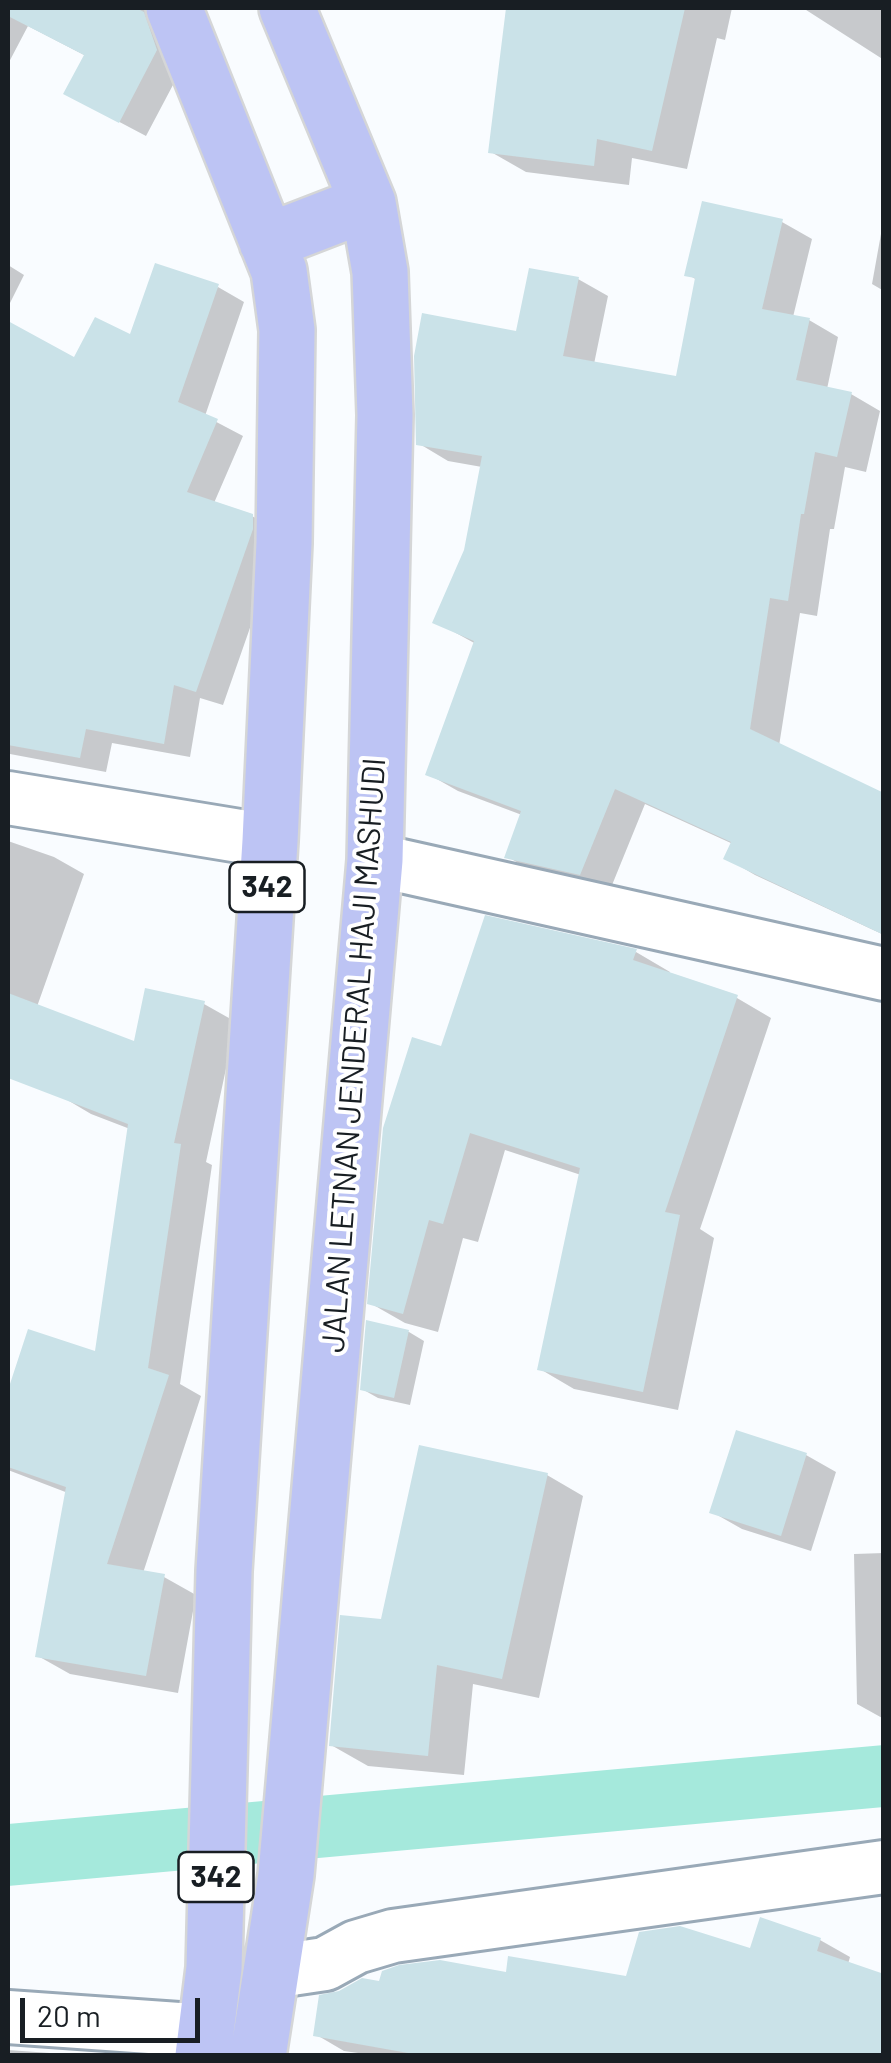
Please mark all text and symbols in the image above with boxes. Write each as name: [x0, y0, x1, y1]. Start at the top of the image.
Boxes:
street label: JALAN LETNAN JENDERAL HAJI MASHUDI: [314, 756, 394, 1354]
road number: 342: [230, 862, 304, 912]
road number: 342: [178, 1852, 254, 1902]
scale bar: [25, 1978, 205, 2040]
text: 20 m: [37, 1997, 101, 2033]

